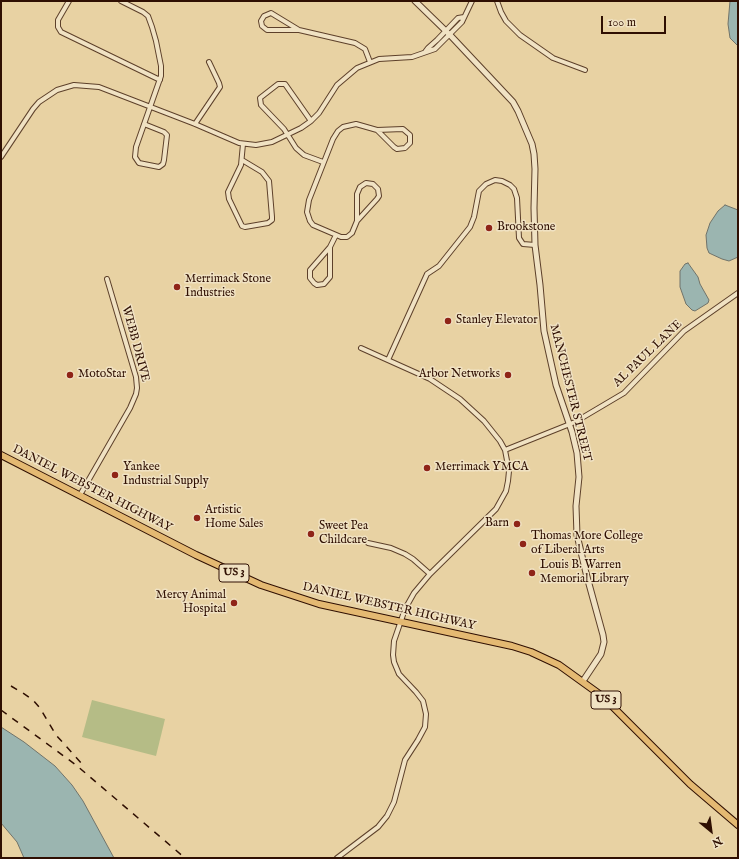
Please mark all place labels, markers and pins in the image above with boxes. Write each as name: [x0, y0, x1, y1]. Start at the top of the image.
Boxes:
place label: Brookstone: [497, 221, 555, 235]
marker: Brookstone: [484, 223, 494, 233]
place label: Merrimack Stone Industries: [185, 273, 271, 301]
marker: Merrimack Stone Industries: [172, 282, 182, 292]
place label: Stanley Elevator: [456, 314, 538, 328]
marker: Stanley Elevator: [443, 316, 453, 326]
place label: MotoStar: [78, 368, 126, 382]
place label: Arbor Networks: [419, 368, 500, 382]
marker: MotoStar: [65, 370, 75, 380]
marker: Arbor Networks: [503, 370, 513, 380]
place label: Yankee Industrial Supply: [123, 461, 209, 489]
place label: Merrimack YMCA: [435, 461, 529, 475]
marker: Merrimack YMCA: [422, 463, 432, 473]
marker: Yankee Industrial Supply: [110, 470, 120, 480]
place label: Artistic Home Sales: [205, 504, 263, 532]
marker: Artistic Home Sales: [192, 513, 202, 523]
place label: Barn: [485, 517, 509, 531]
marker: Barn: [512, 519, 522, 529]
place label: Sweet Pea Childcare: [319, 520, 368, 548]
marker: Sweet Pea Childcare: [306, 529, 316, 539]
place label: Thomas More College of Liberal Arts: [531, 530, 643, 558]
marker: Thomas More College of Liberal Arts: [518, 539, 528, 549]
place label: Louis B. Warren Memorial Library: [540, 559, 629, 587]
marker: Louis B. Warren Memorial Library: [527, 568, 537, 578]
place label: Mercy Animal Hospital: [156, 589, 226, 617]
marker: Mercy Animal Hospital: [229, 598, 239, 608]

